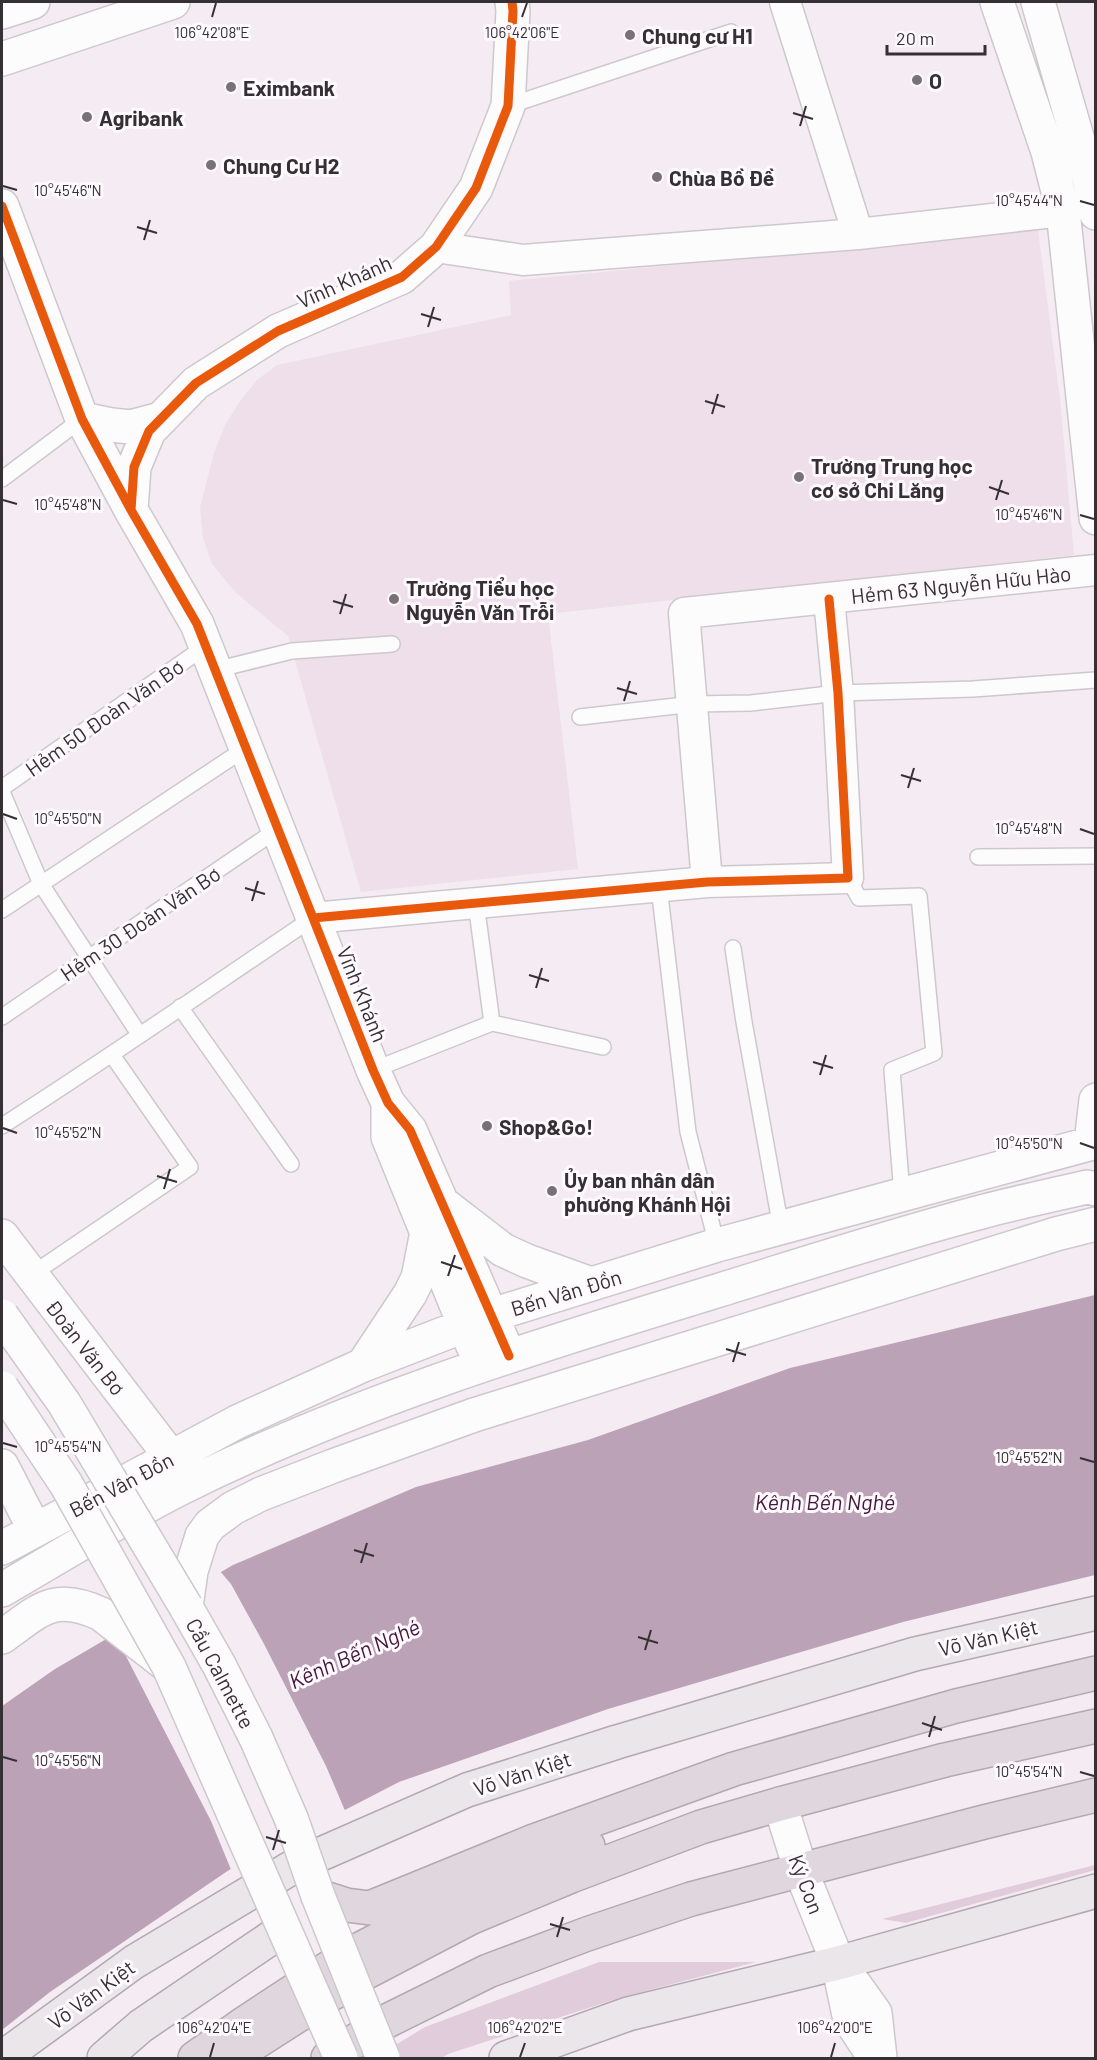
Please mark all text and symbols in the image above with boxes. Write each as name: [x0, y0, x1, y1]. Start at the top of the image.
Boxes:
scale bar: [887, 18, 984, 56]
text: 106°42'08"E: [175, 23, 249, 41]
text: 106°42'06"E: [485, 23, 559, 41]
place label: Chung cư H1: [642, 23, 753, 48]
text: 20 m: [896, 27, 934, 49]
marker: Chung cư H1: [623, 28, 637, 42]
place label: O: [929, 68, 942, 93]
marker: O: [910, 73, 924, 87]
place label: Eximbank: [243, 75, 335, 100]
marker: Eximbank: [224, 80, 238, 94]
place label: Agribank: [99, 105, 183, 130]
marker: Agribank: [80, 110, 94, 124]
place label: Chung Cư H2: [223, 153, 339, 178]
marker: Chung Cư H2: [204, 158, 218, 172]
place label: Chùa Bồ Đề: [669, 165, 774, 190]
marker: Chùa Bồ Đề: [650, 170, 664, 184]
text: 10°45'46"N: [34, 181, 102, 199]
text: 10°45'44"N: [995, 191, 1063, 209]
street label: Vĩnh Khánh: [293, 249, 395, 313]
place label: Trường Trung học cơ sở Chi Lăng: [811, 453, 973, 502]
marker: Trường Trung học cơ sở Chi Lăng: [792, 470, 806, 484]
text: 10°45'48"N: [34, 495, 102, 513]
text: 10°45'46"N: [995, 505, 1063, 523]
street label: Hẻm 63 Nguyễn Hữu Hào: [850, 560, 1072, 608]
place label: Trường Tiểu học Nguyễn Văn Trỗi: [406, 575, 554, 624]
marker: Trường Tiểu học Nguyễn Văn Trỗi: [387, 592, 401, 606]
street label: Hẻm 50 Đoàn Văn Bơ: [20, 653, 188, 781]
text: 10°45'50"N: [34, 809, 102, 827]
text: 10°45'48"N: [995, 819, 1063, 837]
street label: Hẻm 30 Đoàn Văn Bơ: [55, 860, 225, 986]
street label: Vĩnh Khánh: [332, 942, 394, 1046]
place label: Shop&Go!: [499, 1114, 593, 1139]
marker: Shop&Go!: [480, 1119, 494, 1133]
text: 10°45'52"N: [34, 1123, 102, 1141]
text: 10°45'50"N: [995, 1134, 1063, 1152]
place label: Ủy ban nhân dân phường Khánh Hội: [564, 1167, 731, 1216]
marker: Ủy ban nhân dân phường Khánh Hội: [545, 1184, 559, 1198]
street label: Bến Vân Đồn: [508, 1263, 624, 1321]
street label: Đoàn Văn Bơ: [41, 1294, 131, 1400]
text: 10°45'54"N: [34, 1437, 102, 1455]
street label: Bến Vân Đồn: [65, 1446, 177, 1522]
text: 10°45'52"N: [995, 1448, 1063, 1466]
water label: Kênh Bến Nghé: [755, 1488, 895, 1514]
water label: Kênh Bến Nghé: [285, 1613, 423, 1693]
street label: Võ Văn Kiệt: [936, 1613, 1040, 1661]
street label: Cầu Calmette: [181, 1614, 261, 1732]
street label: Võ Văn Kiệt: [470, 1745, 574, 1801]
text: 10°45'56"N: [35, 1751, 101, 1769]
text: 10°45'54"N: [995, 1762, 1063, 1780]
street label: Ký Con: [784, 1851, 830, 1917]
street label: Võ Văn Kiệt: [43, 1954, 139, 2034]
text: 106°42'04"E: [177, 2018, 252, 2036]
text: 106°42'02"E: [488, 2018, 563, 2036]
text: 106°42'00"E: [797, 2018, 873, 2036]

